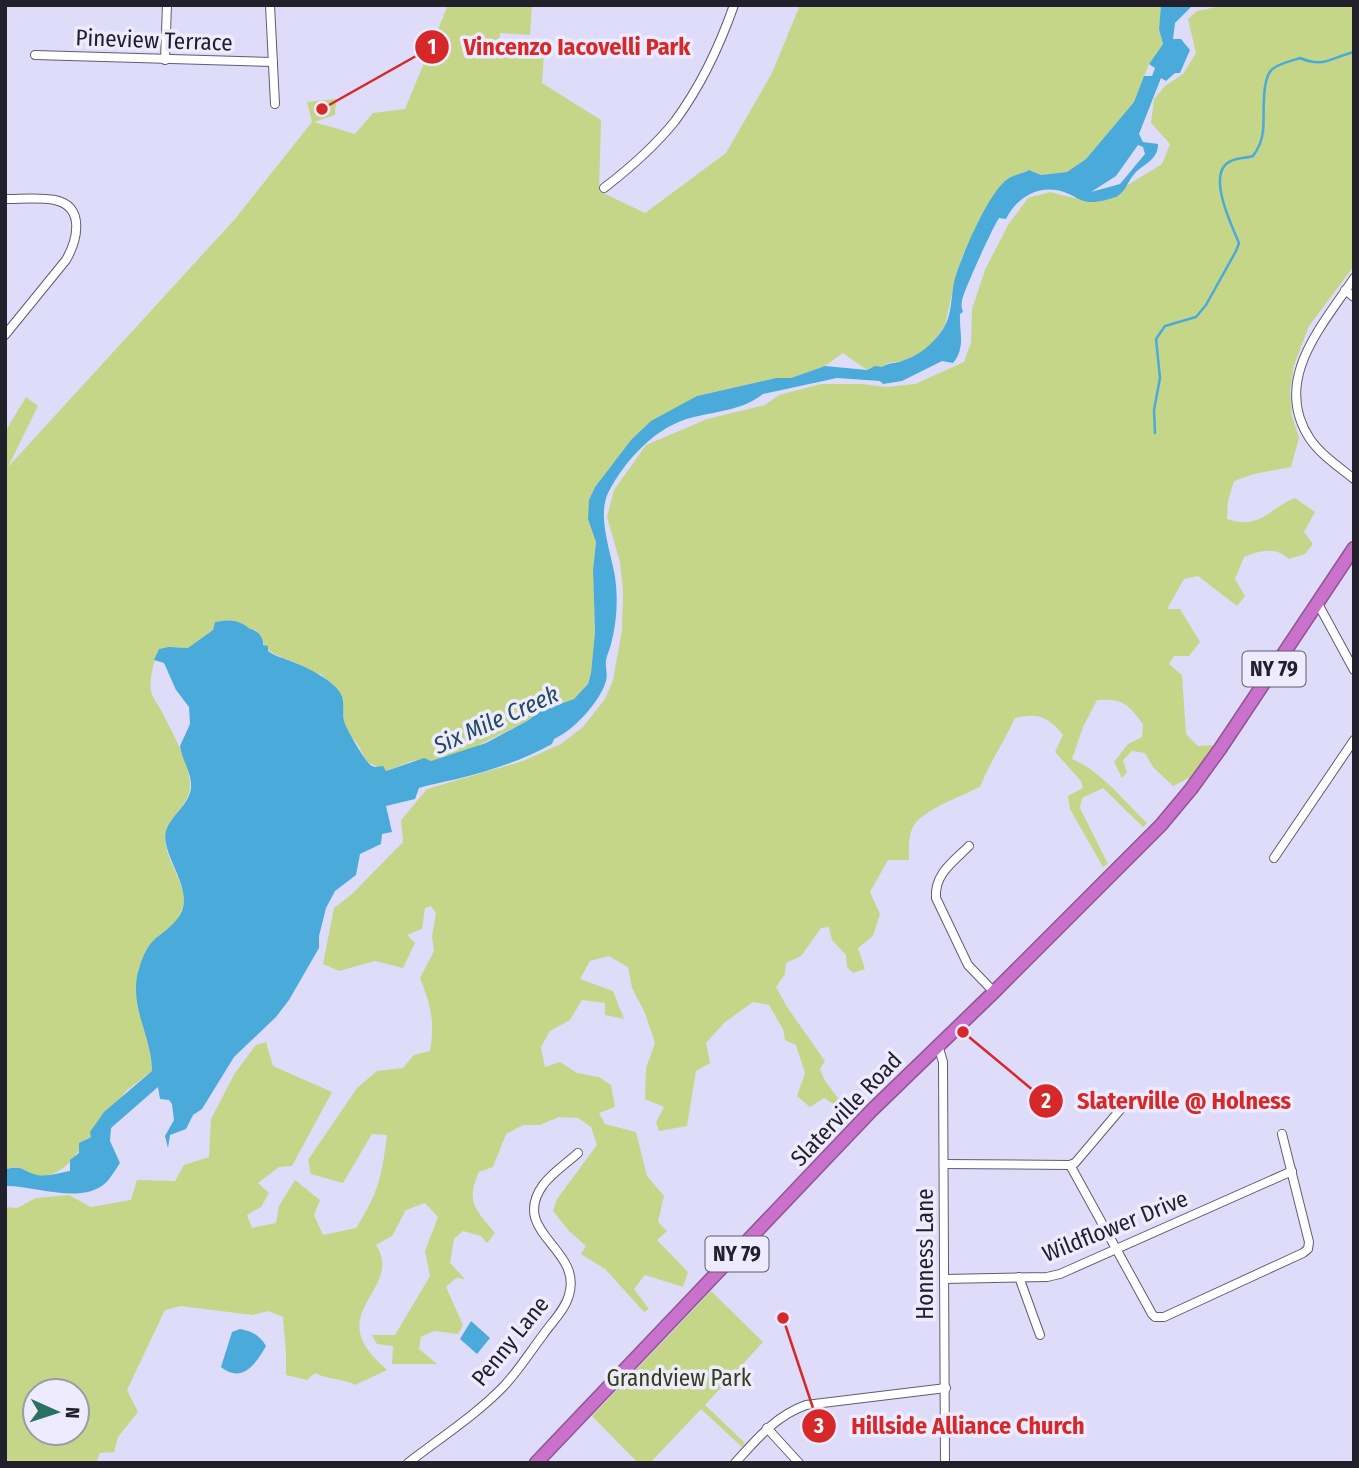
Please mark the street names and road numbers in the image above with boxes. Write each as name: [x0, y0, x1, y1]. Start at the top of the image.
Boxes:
street label: Pineview Terrace: [75, 23, 233, 57]
road number: NY 79: [1242, 652, 1306, 686]
street label: Slaterville Road: [785, 1046, 907, 1172]
street label: Wildflower Drive: [1038, 1184, 1192, 1268]
street label: Honness Lane: [911, 1188, 939, 1320]
road number: NY 79: [706, 1236, 768, 1272]
street label: Penny Lane: [465, 1291, 555, 1391]

